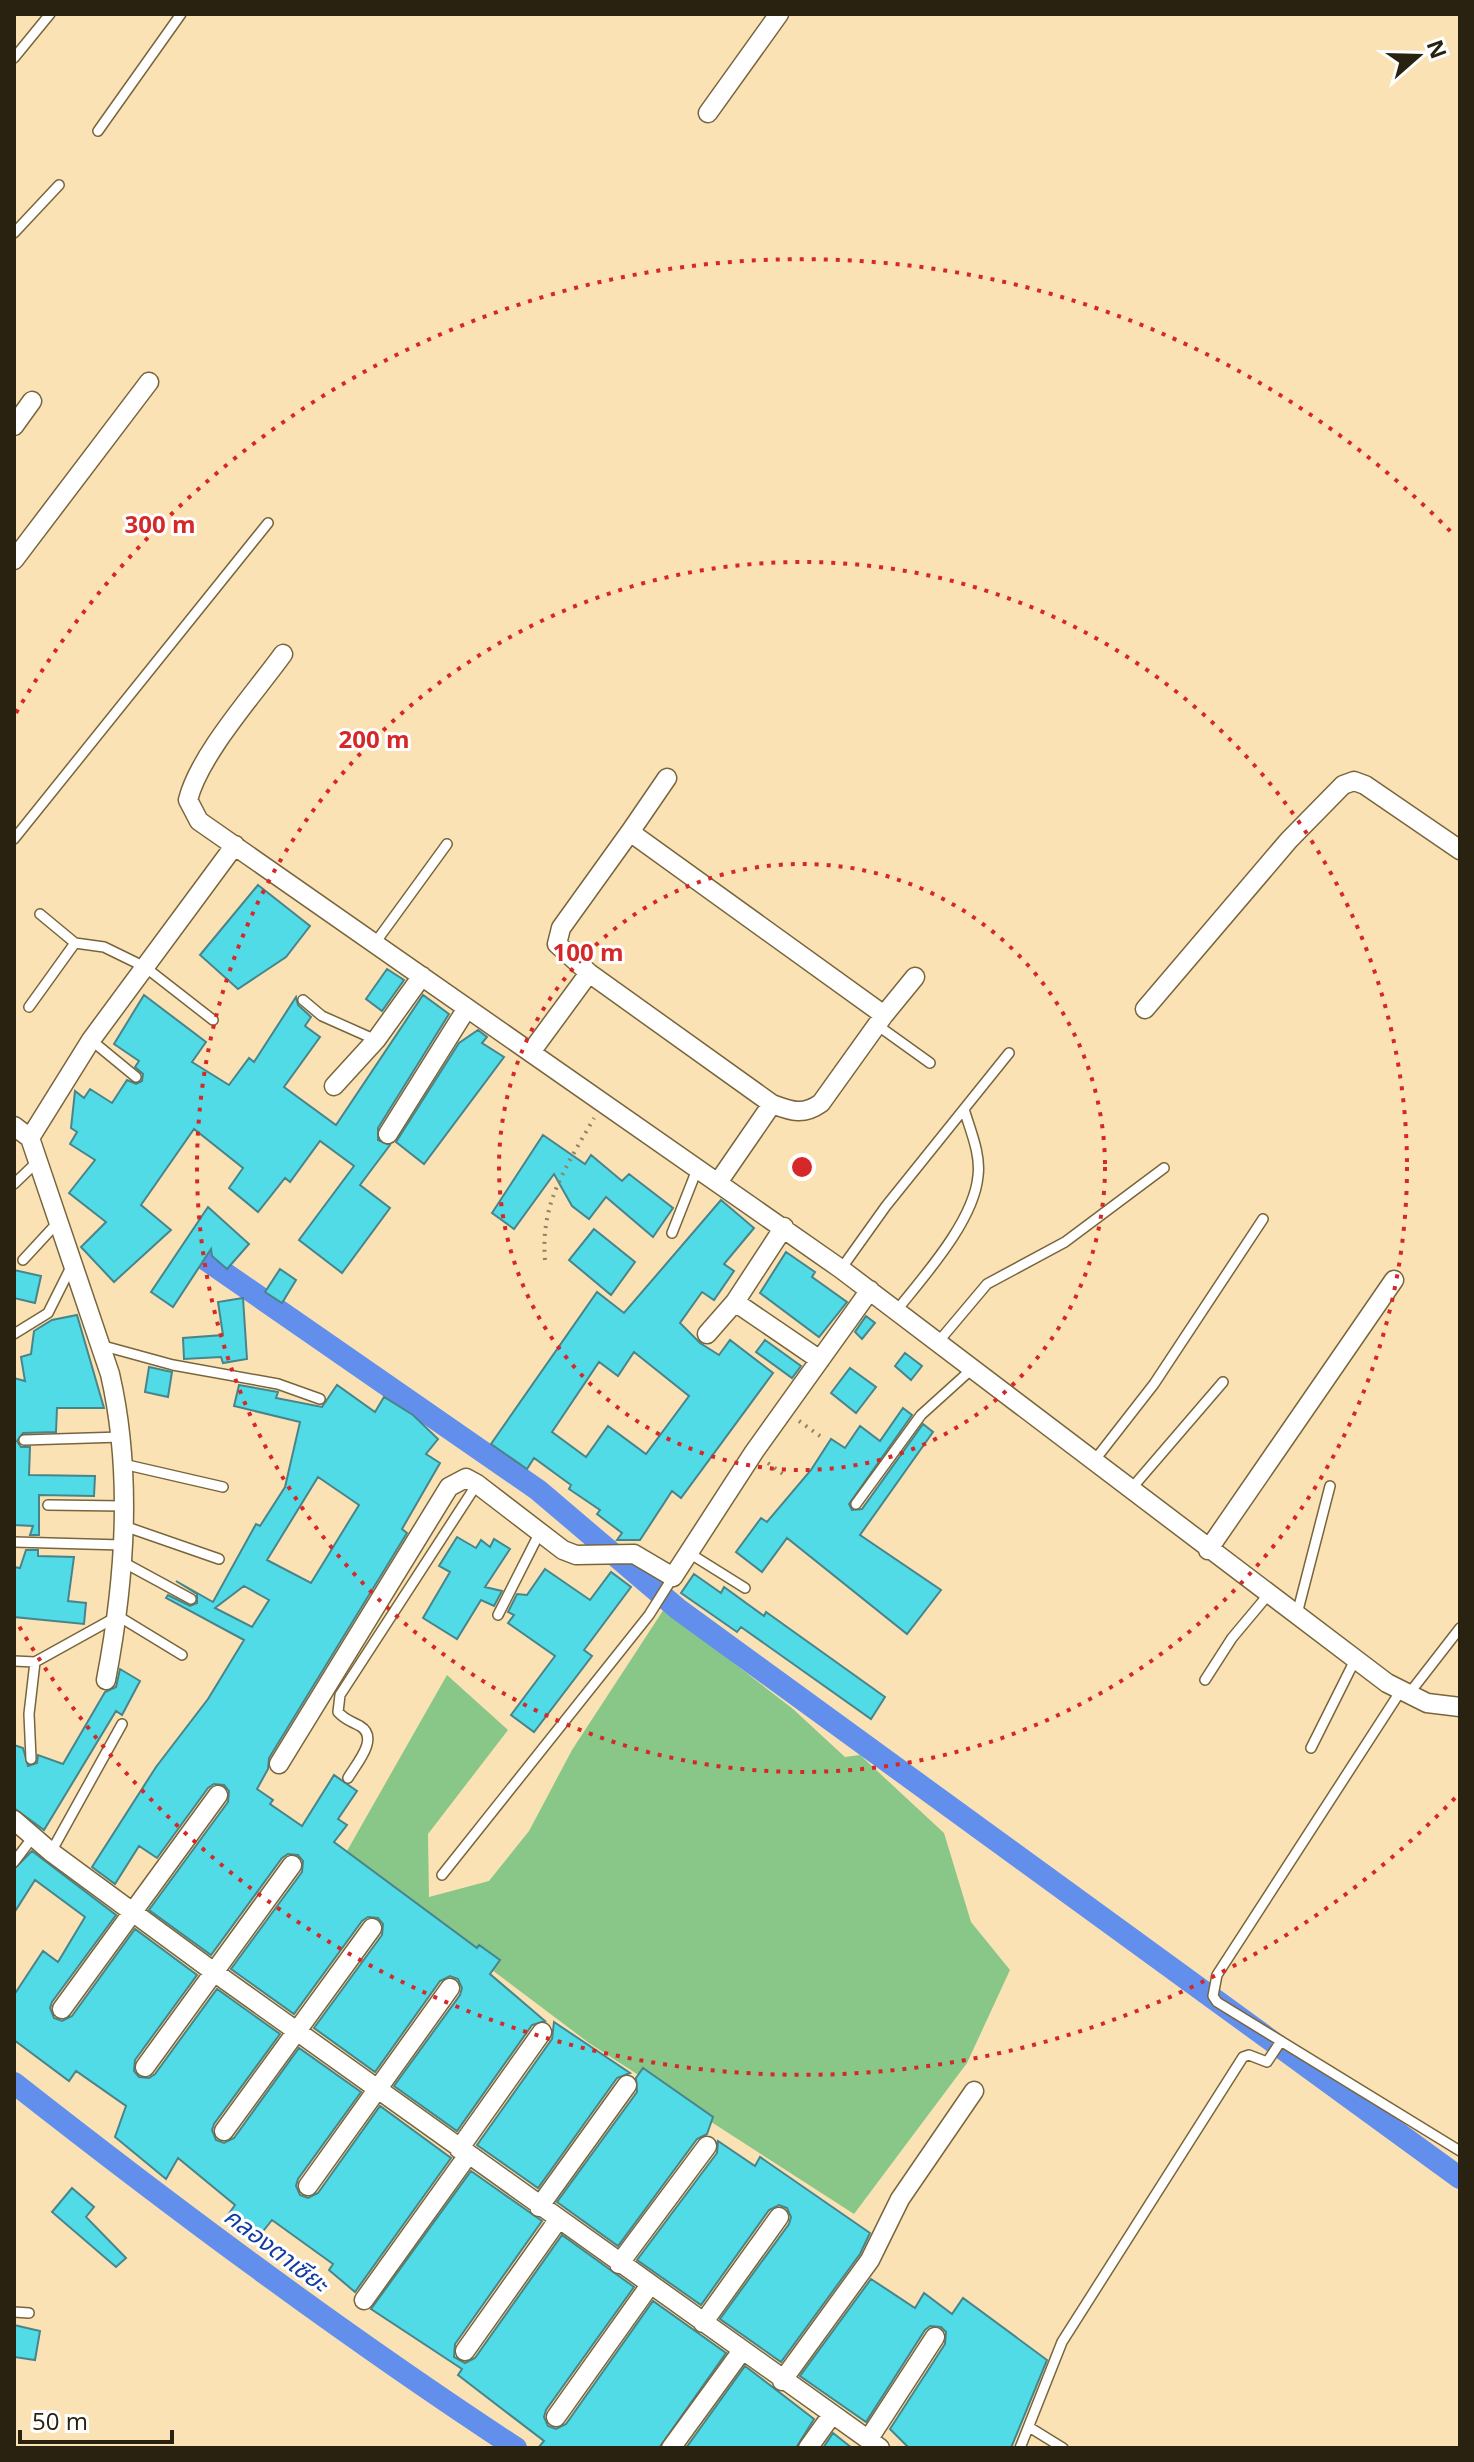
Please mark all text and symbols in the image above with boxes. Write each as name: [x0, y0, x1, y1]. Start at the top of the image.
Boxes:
north arrow: [1378, 16, 1458, 96]
text: N: [1421, 35, 1455, 62]
text: 300 m: [125, 507, 195, 540]
text: 200 m: [339, 722, 409, 755]
text: 100 m: [553, 935, 623, 968]
centre of rings: [788, 1153, 816, 1181]
water label: คลองตาเซียะ: [218, 2199, 337, 2300]
scale bar: [20, 2394, 172, 2444]
text: 50 m: [32, 2404, 88, 2437]

